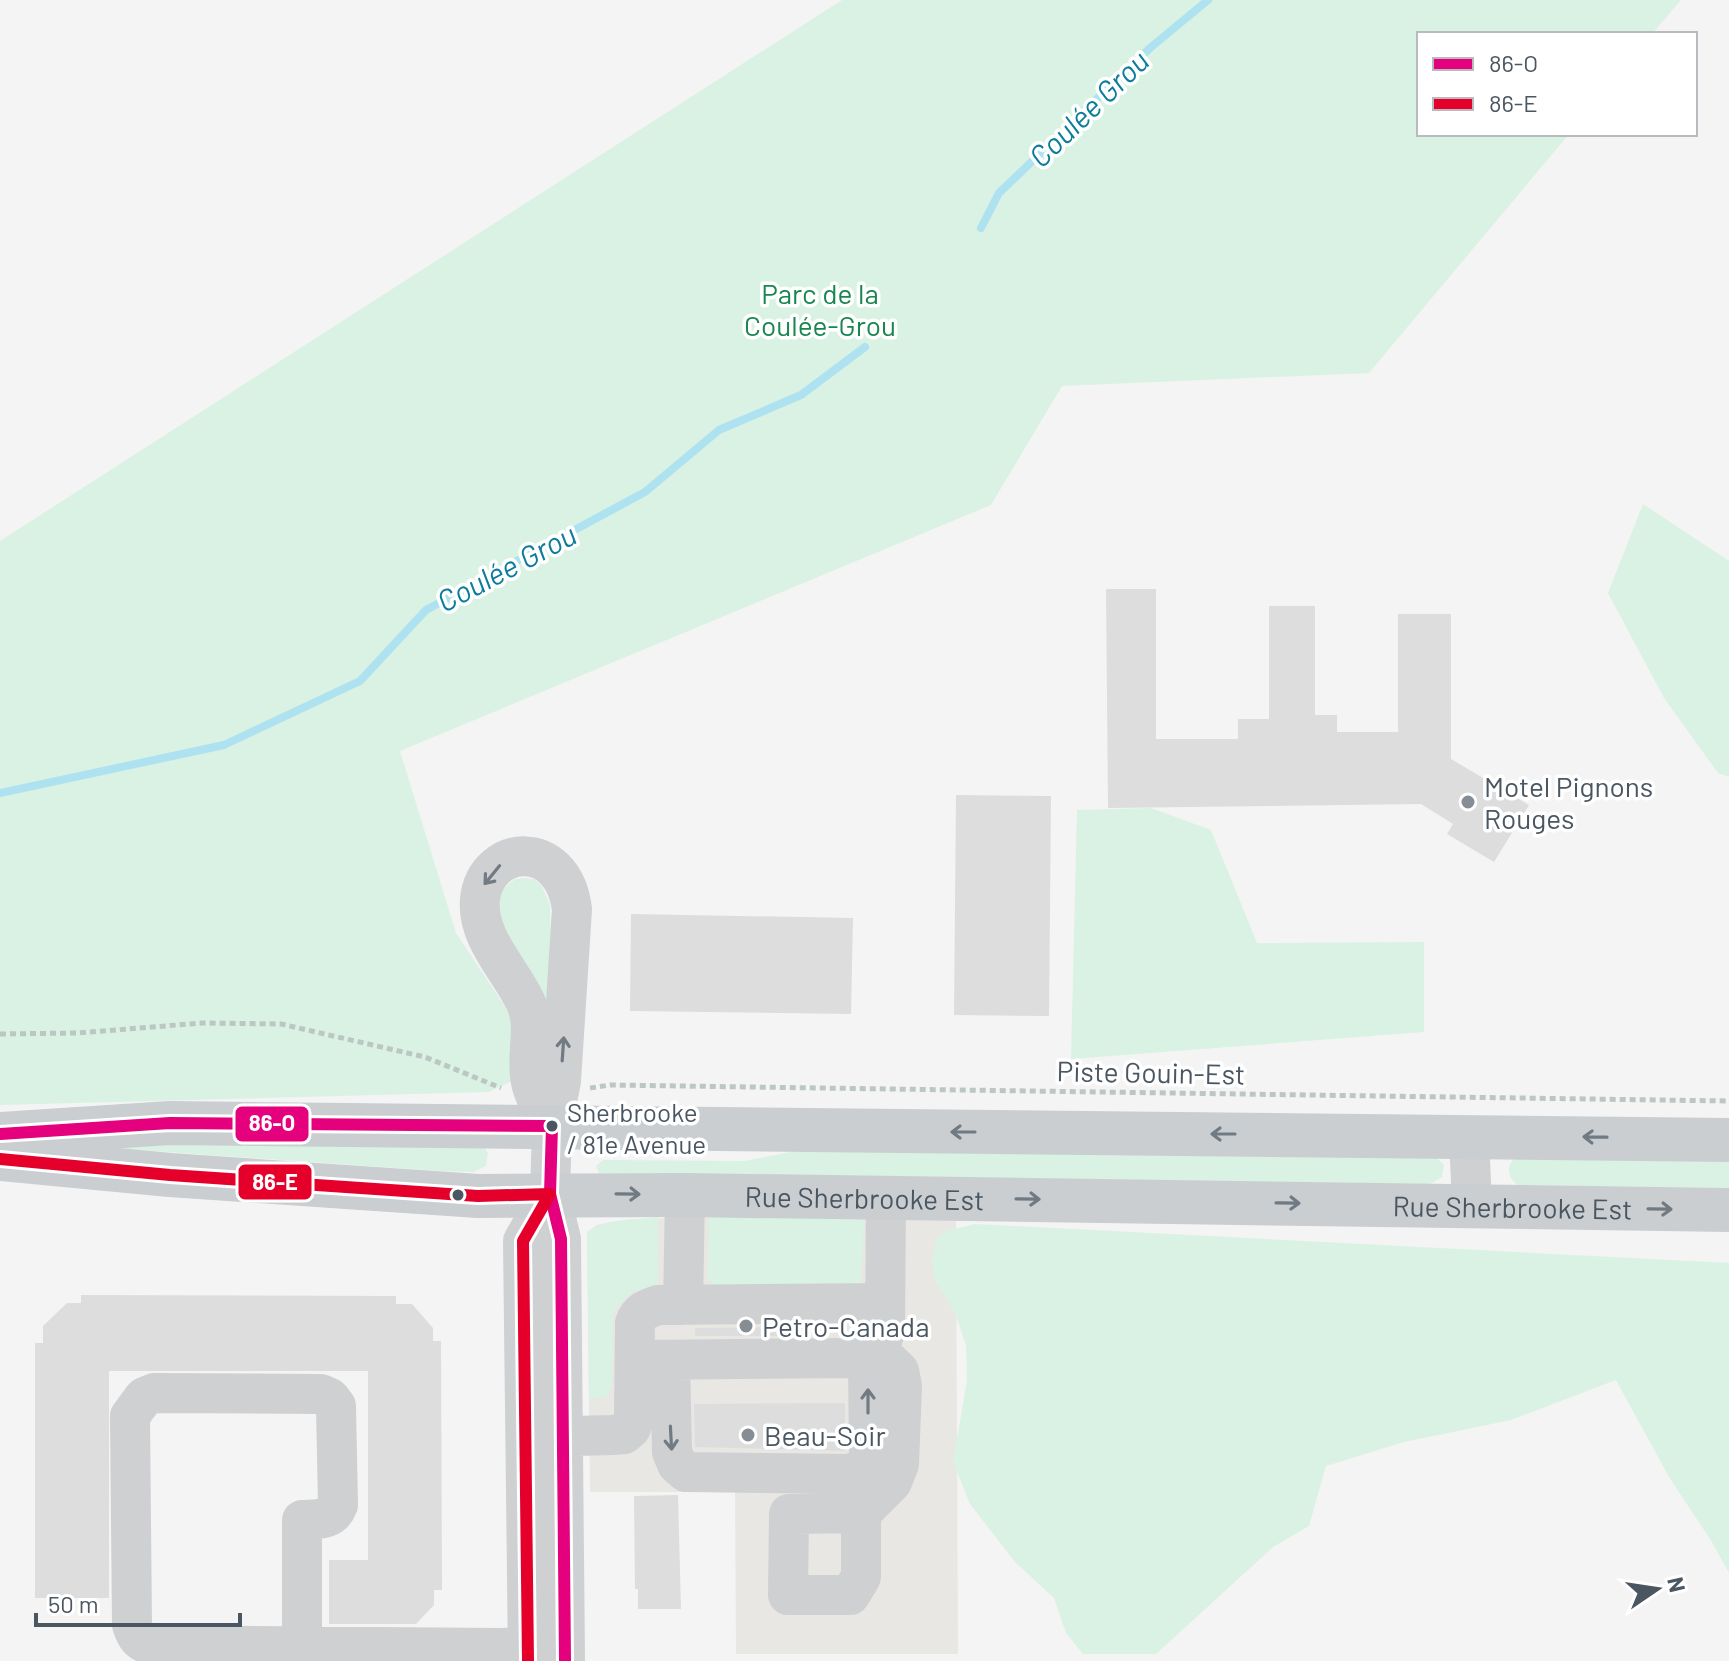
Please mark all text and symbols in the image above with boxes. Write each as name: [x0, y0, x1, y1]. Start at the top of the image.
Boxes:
legend: [1417, 32, 1697, 136]
water label: Coulée Grou: [1021, 42, 1155, 174]
text: 86-O: [1489, 48, 1538, 77]
text: 86-E: [1489, 88, 1538, 117]
park label: Parc de la Coulée-Grou: [744, 276, 896, 342]
water label: Coulée Grou: [430, 515, 582, 619]
place label: Motel Pignons Rouges: [1484, 769, 1653, 835]
marker: Motel Pignons Rouges: [1459, 793, 1477, 811]
one-way arrow: [484, 865, 502, 886]
one-way arrow: [556, 1036, 571, 1063]
street label: Piste Gouin-Est: [1056, 1053, 1246, 1091]
place label: Sherbrooke / 81e Avenue: [567, 1096, 706, 1159]
line badge: 86-O: [234, 1105, 310, 1143]
text: 86-O: [249, 1109, 295, 1135]
marker: Sherbrooke / 81e Avenue: [544, 1118, 560, 1134]
one-way arrow: [950, 1124, 977, 1140]
one-way arrow: [1210, 1126, 1237, 1142]
one-way arrow: [1582, 1129, 1609, 1145]
line badge: 86-E: [237, 1163, 313, 1201]
text: 86-E: [252, 1168, 298, 1194]
street label: Rue Sherbrooke Est: [744, 1179, 985, 1216]
one-way arrow: [614, 1186, 641, 1202]
unlabelled marker: [450, 1187, 466, 1203]
street label: Rue Sherbrooke Est: [1392, 1188, 1633, 1226]
one-way arrow: [1014, 1192, 1041, 1207]
one-way arrow: [1274, 1195, 1301, 1211]
one-way arrow: [1646, 1201, 1673, 1217]
place label: Petro-Canada: [762, 1309, 929, 1343]
marker: Petro-Canada: [737, 1317, 755, 1335]
one-way arrow: [861, 1388, 876, 1415]
place label: Beau-Soir: [764, 1418, 886, 1452]
one-way arrow: [664, 1424, 679, 1451]
marker: Beau-Soir: [739, 1426, 757, 1444]
north arrow: [1617, 1549, 1697, 1629]
text: N: [1663, 1574, 1692, 1594]
scale bar: [36, 1577, 240, 1627]
text: 50 m: [48, 1589, 99, 1618]

